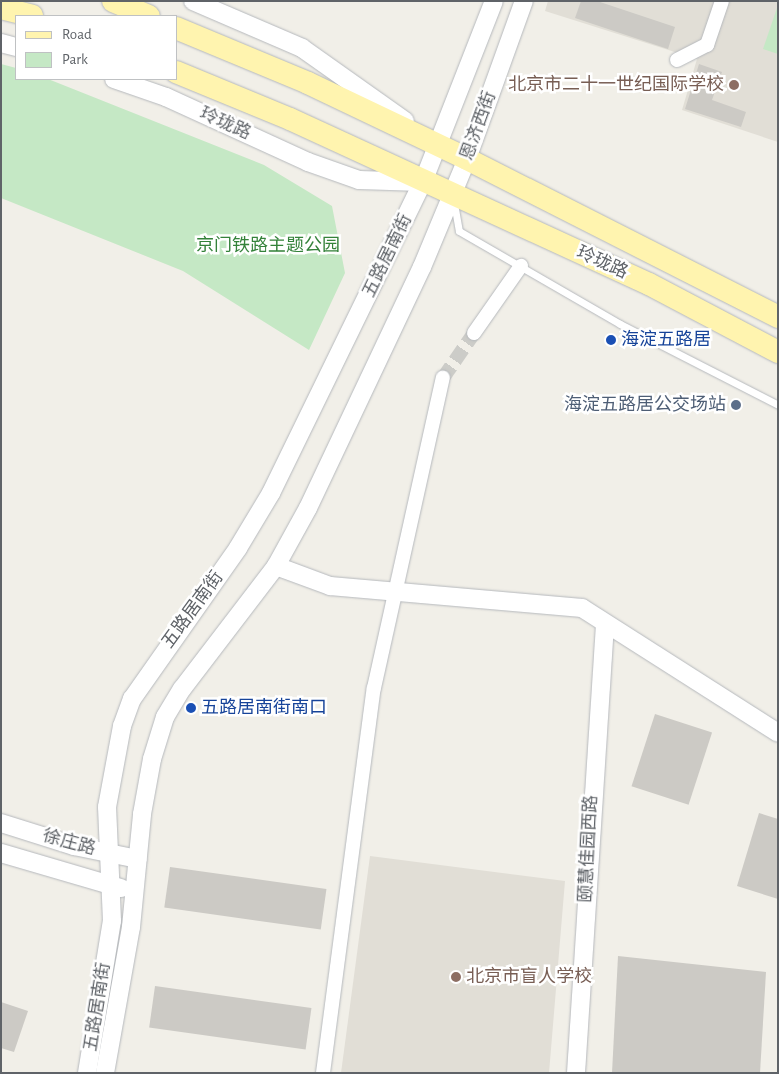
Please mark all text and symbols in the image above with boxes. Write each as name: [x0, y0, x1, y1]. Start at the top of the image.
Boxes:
legend: [15, 15, 178, 80]
text: Road: [62, 27, 92, 42]
text: Park: [62, 52, 88, 67]
place label: 北京市二十一世纪国际学校: [508, 74, 724, 96]
marker: 北京市二十一世纪国际学校: [728, 79, 740, 91]
street label: 恩济西街: [457, 88, 501, 164]
street label: 玲珑路: [196, 103, 254, 145]
street label: 五路居南街: [359, 211, 417, 301]
park label: 京门铁路主题公园: [196, 235, 340, 257]
street label: 玲珑路: [573, 242, 631, 284]
place label: 海淀五路居: [621, 329, 711, 351]
marker: 海淀五路居: [605, 334, 617, 346]
place label: 海淀五路居公交场站: [564, 394, 726, 416]
marker: 海淀五路居公交场站: [730, 399, 742, 411]
street label: 五路居南街: [158, 567, 228, 653]
place label: 五路居南街南口: [201, 697, 327, 719]
marker: 五路居南街南口: [185, 702, 197, 714]
street label: 颐慧佳园西路: [575, 795, 603, 903]
street label: 徐庄路: [40, 826, 98, 860]
street label: 五路居南街: [80, 961, 116, 1053]
place label: 北京市盲人学校: [466, 966, 592, 988]
marker: 北京市盲人学校: [450, 971, 462, 983]

